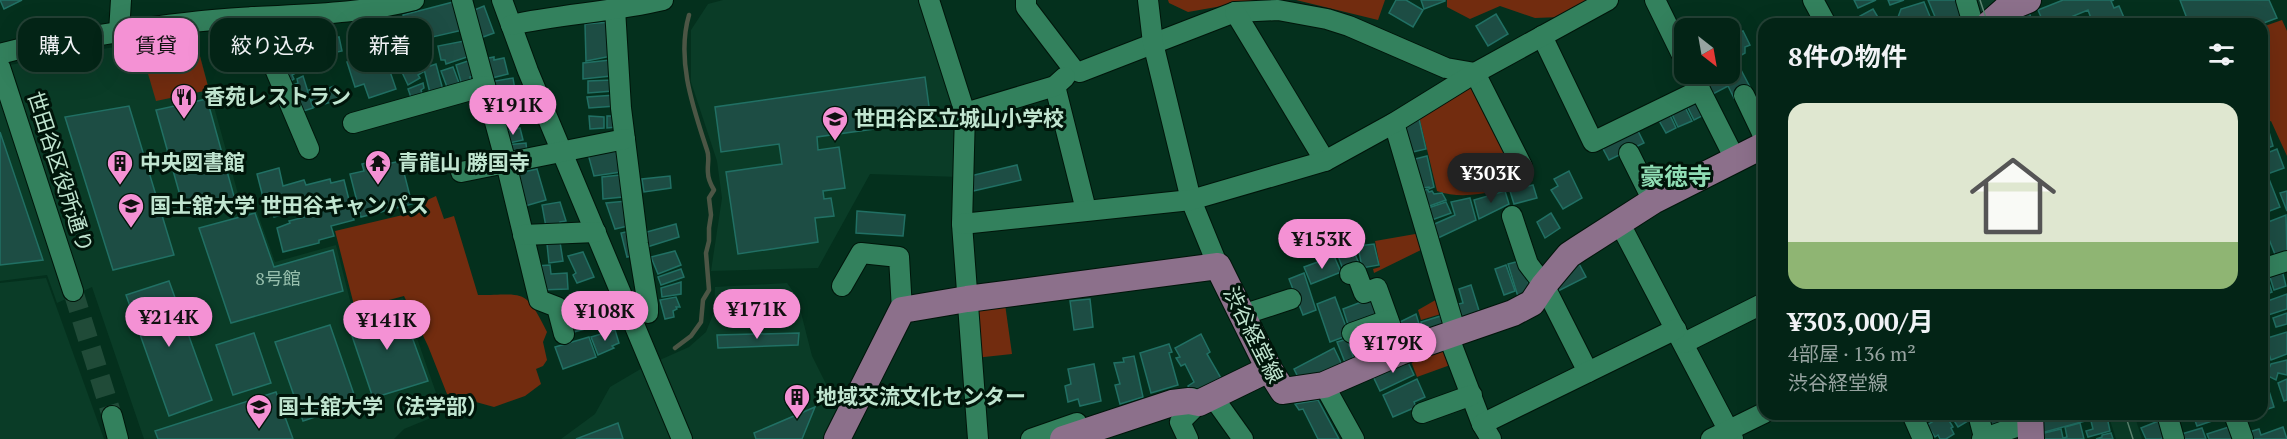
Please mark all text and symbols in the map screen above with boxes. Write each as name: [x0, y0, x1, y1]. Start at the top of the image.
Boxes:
chip: 購入: [18, 18, 102, 72]
chip: 賃貸: [114, 18, 198, 72]
chip: 絞り込み: [210, 18, 336, 72]
chip: 新着: [348, 18, 432, 72]
north arrow: [1674, 18, 1740, 84]
map controls: [1674, 18, 1740, 84]
icon: filters: [2205, 38, 2238, 71]
text: 8件の物件: [1788, 39, 1907, 73]
restaurant icon: 香苑レストラン: [169, 82, 199, 120]
place label: 香苑レストラン: [204, 82, 351, 110]
pin: ¥191K: [471, 85, 555, 136]
street label: 世田谷区役所通り: [22, 87, 100, 256]
text: ¥191K: [483, 91, 543, 118]
school or university icon: 世田谷区立城山小学校: [820, 104, 850, 142]
place label: 世田谷区立城山小学校: [854, 104, 1064, 132]
icon: home: [1959, 142, 2067, 250]
building icon: 中央図書館: [105, 148, 135, 186]
place label: 中央図書館: [140, 148, 245, 176]
temple icon: 青龍山 勝国寺: [363, 148, 393, 186]
place label: 青龍山 勝国寺: [398, 148, 530, 176]
pin: ¥303K: [1449, 153, 1533, 204]
text: ¥303K: [1461, 159, 1521, 186]
district label: 豪徳寺: [1640, 160, 1712, 192]
school or university icon: 国士舘大学 世田谷キャンパス: [116, 191, 146, 229]
place label: 国士舘大学 世田谷キャンパス: [150, 191, 429, 219]
pin: ¥153K: [1280, 219, 1364, 270]
text: ¥153K: [1292, 225, 1352, 252]
house number: 8号館: [255, 266, 301, 290]
street label: 渋谷経堂線: [1218, 281, 1290, 388]
pin: ¥171K: [715, 289, 799, 340]
pin: ¥108K: [563, 291, 647, 342]
text: ¥171K: [727, 295, 787, 322]
pin: ¥214K: [127, 297, 211, 348]
text: ¥108K: [575, 297, 635, 324]
pin: ¥141K: [345, 300, 429, 351]
text: ¥214K: [139, 303, 199, 330]
text: ¥303,000/月: [1788, 304, 1934, 338]
text: ¥141K: [357, 306, 417, 333]
pin: ¥179K: [1351, 323, 1435, 374]
text: ¥179K: [1363, 329, 1423, 356]
text: 4部屋 · 136 m²: [1788, 340, 1916, 367]
text: 渋谷経堂線: [1788, 369, 1888, 396]
building icon: 地域交流文化センター: [782, 382, 812, 420]
place label: 地域交流文化センター: [816, 382, 1026, 410]
school or university icon: 国士舘大学（法学部）: [244, 392, 274, 430]
place label: 国士舘大学（法学部）: [278, 392, 488, 420]

